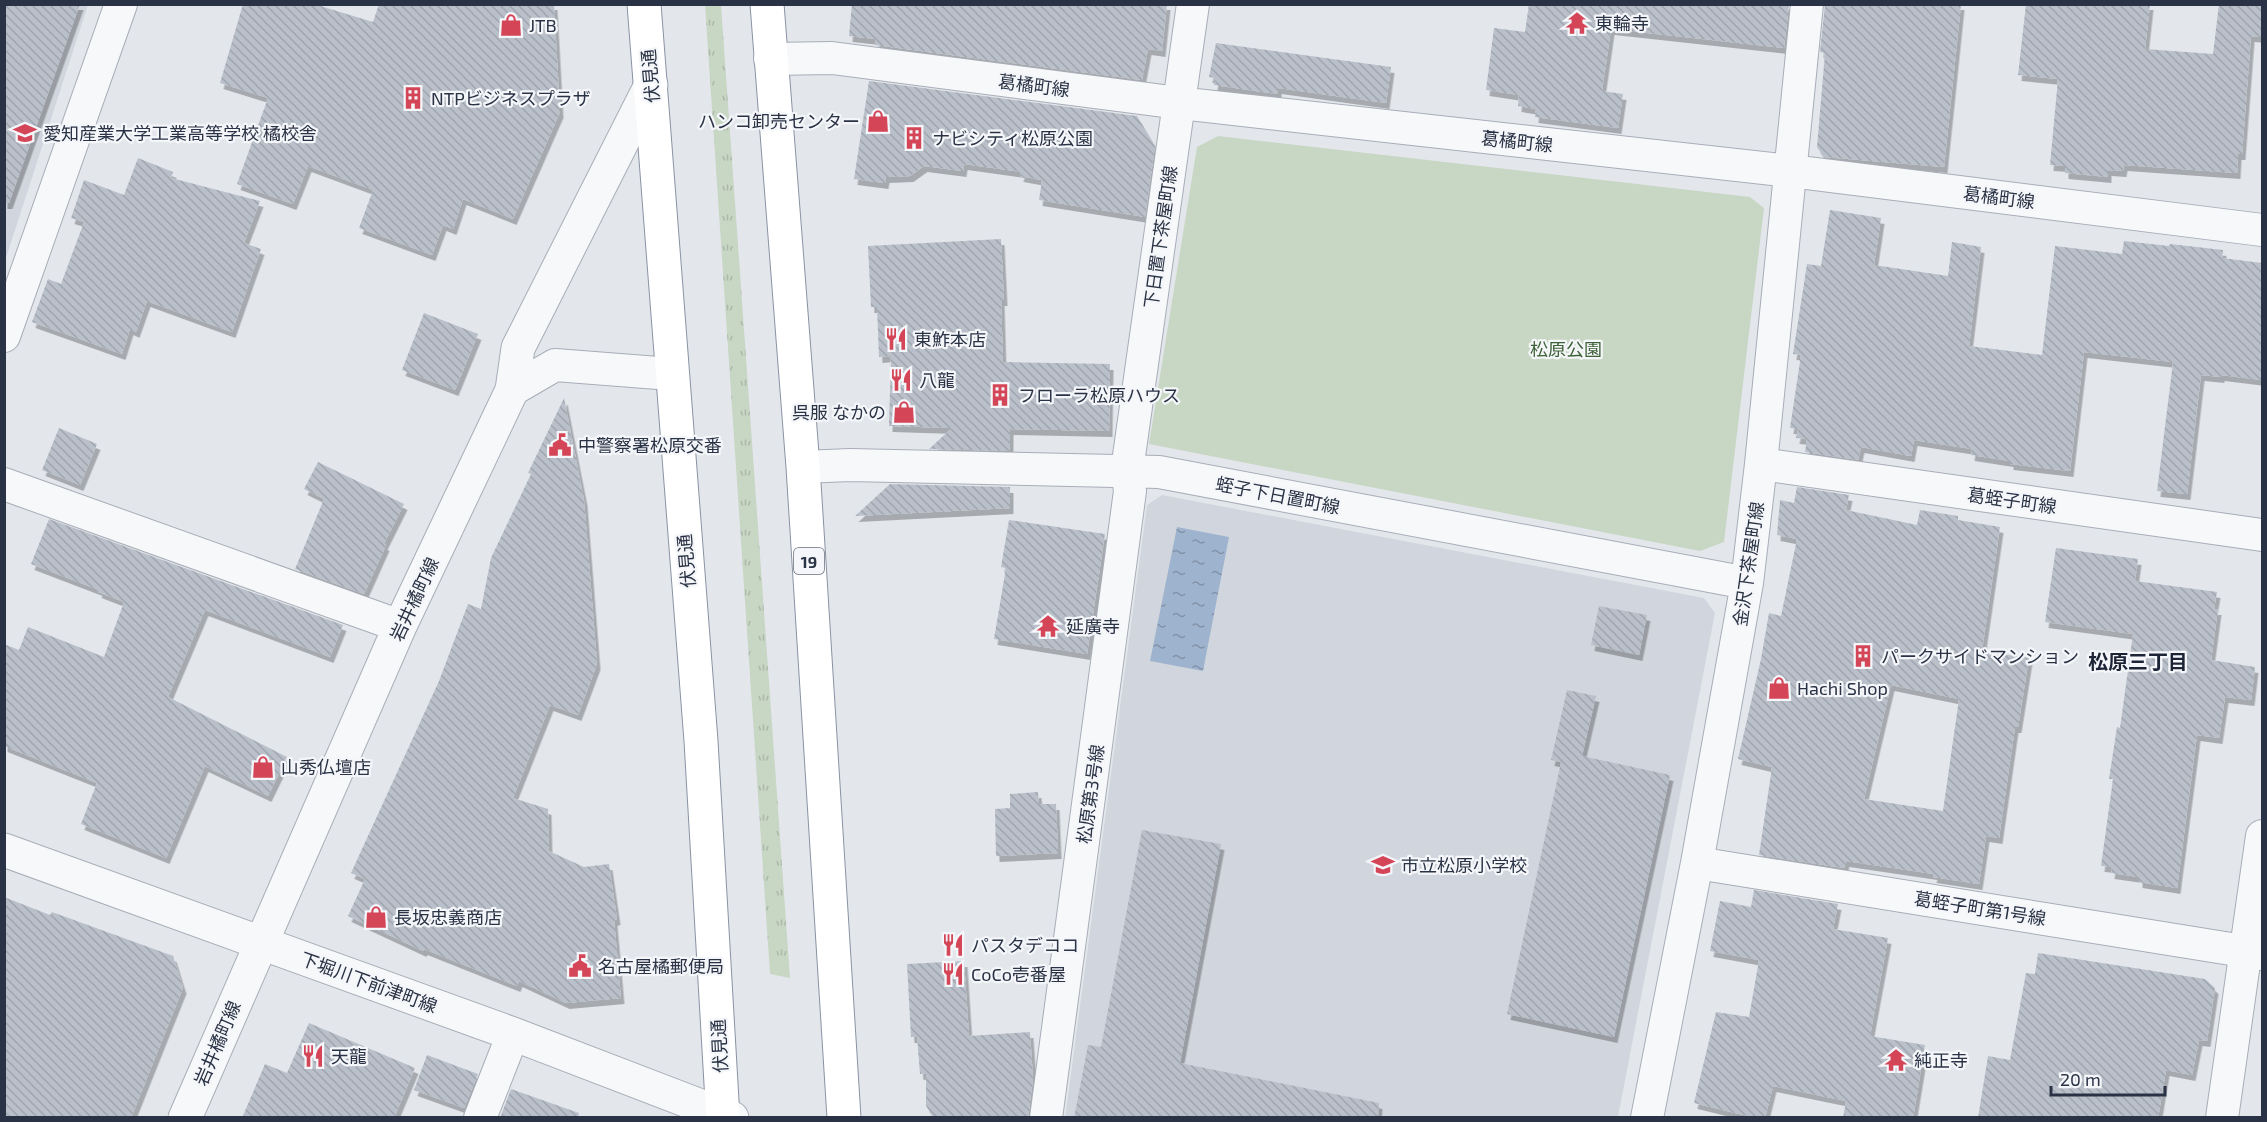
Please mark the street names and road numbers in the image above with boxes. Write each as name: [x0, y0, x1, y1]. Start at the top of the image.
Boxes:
street label: 伏見通: [637, 48, 663, 104]
street label: 葛橘町線: [997, 70, 1071, 100]
street label: 葛橘町線: [1480, 126, 1554, 156]
street label: 下日置下茶屋町線: [1139, 164, 1181, 310]
street label: 葛橘町線: [1962, 182, 2036, 212]
street label: 蛭子下日置町線: [1214, 472, 1342, 518]
street label: 葛蛭子町線: [1966, 483, 2058, 517]
street label: 金沢下茶屋町線: [1728, 500, 1768, 628]
street label: 伏見通: [673, 533, 699, 589]
road number: 19: [794, 548, 824, 574]
street label: 岩井橘町線: [385, 554, 443, 644]
street label: 松原第3号線: [1072, 743, 1108, 845]
street label: 葛蛭子町第1号線: [1913, 887, 2047, 929]
street label: 下堀川下前津町線: [298, 947, 440, 1017]
street label: 岩井橘町線: [189, 997, 245, 1089]
street label: 伏見通: [707, 1018, 731, 1074]

